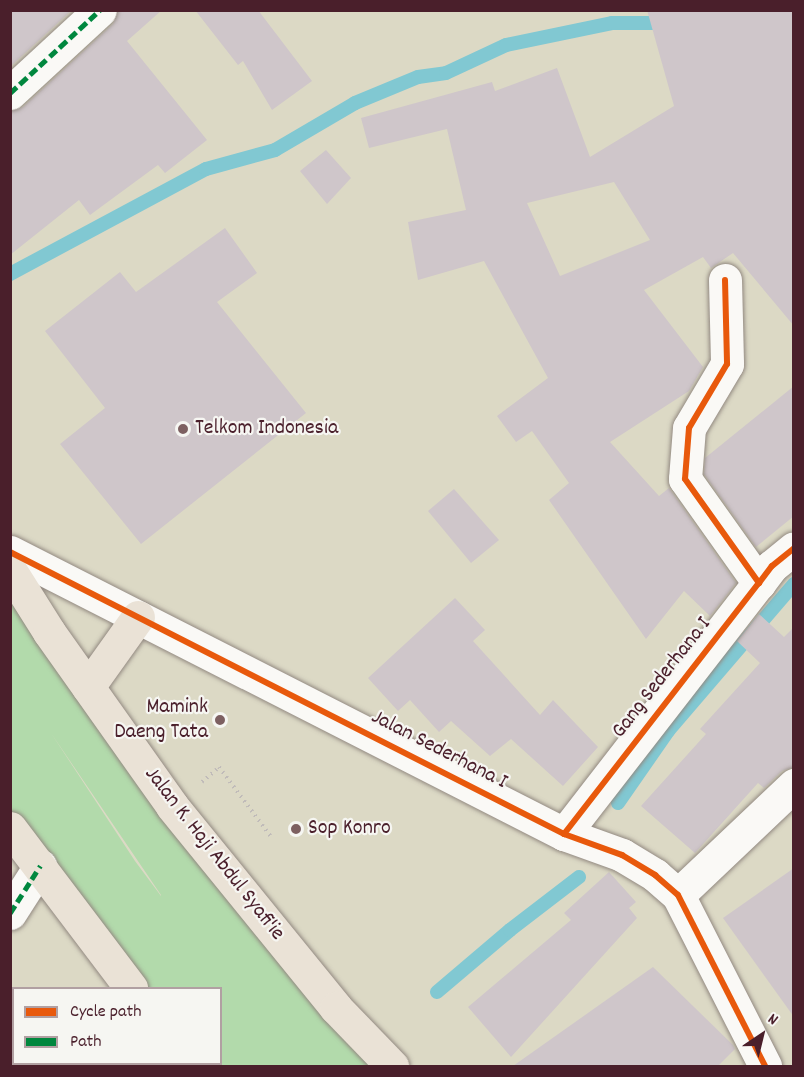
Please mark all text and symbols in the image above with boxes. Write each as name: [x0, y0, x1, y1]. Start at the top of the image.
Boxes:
place label: Telkom Indonesia: [195, 416, 338, 442]
marker: Telkom Indonesia: [176, 422, 190, 436]
street label: Gang Sederhana I: [606, 612, 718, 744]
place label: Mamink Daeng Tata: [114, 694, 208, 746]
street label: Jalan Sederhana I: [366, 704, 512, 796]
marker: Mamink Daeng Tata: [213, 713, 227, 727]
street label: Jalan K. Haji Abdul Syafi'ie: [138, 762, 290, 946]
place label: Sop Konro: [308, 816, 391, 842]
marker: Sop Konro: [289, 822, 303, 836]
legend: [12, 987, 222, 1065]
text: Cycle path: [70, 1000, 141, 1025]
north arrow: [732, 1005, 792, 1065]
text: N: [763, 1008, 782, 1032]
text: Path: [70, 1030, 102, 1055]

